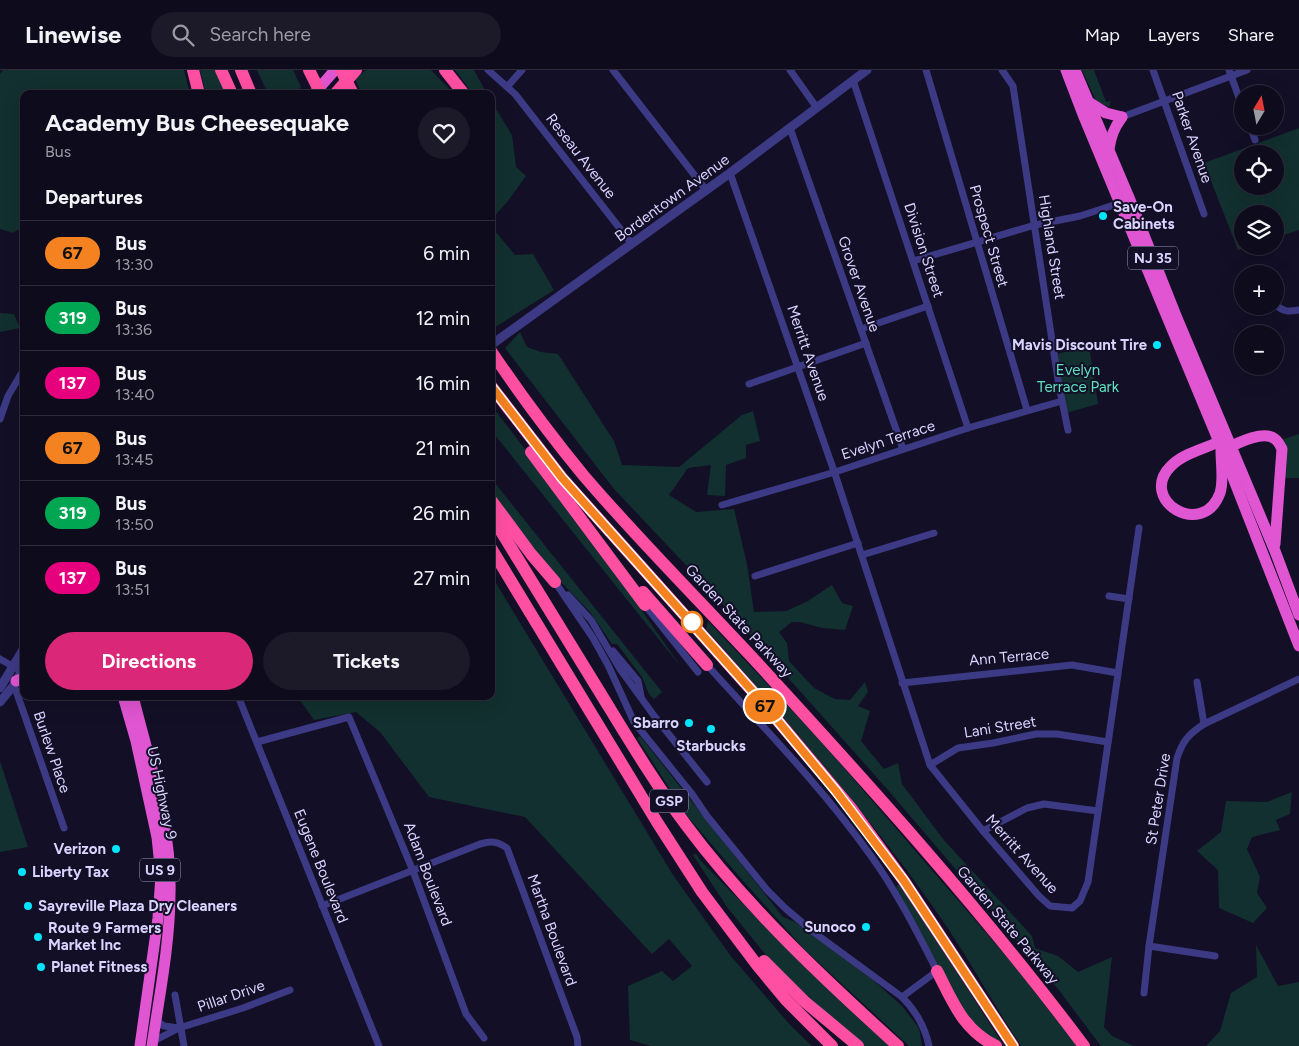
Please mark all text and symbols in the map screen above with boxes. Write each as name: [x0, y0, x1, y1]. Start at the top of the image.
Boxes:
search box: [151, 12, 501, 57]
text: Linewise: [25, 20, 121, 49]
icon: search: [169, 21, 197, 49]
text: Search here: [209, 23, 311, 46]
text: Map: [1085, 24, 1120, 46]
text: Layers: [1148, 24, 1200, 46]
text: Share: [1228, 24, 1274, 46]
north arrow: [1234, 85, 1284, 135]
map controls: [1234, 85, 1284, 375]
street label: Parker Avenue: [1168, 89, 1216, 185]
button: heart: [418, 107, 470, 159]
text: Academy Bus Cheesequake: [45, 108, 349, 137]
street label: Reseau Avenue: [542, 110, 620, 202]
text: Bus: [45, 142, 71, 161]
button: locate: [1234, 145, 1284, 195]
street label: Bordentown Avenue: [611, 150, 733, 246]
street label: Prospect Street: [966, 183, 1012, 290]
text: Departures: [45, 186, 143, 209]
street label: Highland Street: [1035, 193, 1069, 301]
place label: Save-On Cabinets: [1113, 198, 1175, 233]
street label: Division Street: [900, 200, 948, 300]
button: layers: [1234, 205, 1284, 255]
marker: Save-On Cabinets: [1097, 210, 1109, 222]
text: Bus: [115, 232, 146, 255]
street label: Grover Avenue: [834, 234, 884, 334]
text: 67: [62, 242, 83, 264]
text: 6 min: [423, 242, 470, 265]
road number: NJ 35: [1128, 247, 1178, 270]
text: 13:30: [115, 255, 153, 274]
button: +: [1234, 265, 1284, 315]
text: Bus: [115, 297, 146, 320]
street label: Merritt Avenue: [783, 303, 833, 403]
text: 319: [58, 307, 87, 329]
text: 12 min: [416, 307, 470, 330]
text: 13:36: [115, 320, 152, 339]
button: −: [1234, 325, 1284, 375]
place label: Mavis Discount Tire: [1012, 336, 1148, 354]
marker: Mavis Discount Tire: [1151, 339, 1163, 351]
park label: Evelyn Terrace Park: [1037, 361, 1120, 396]
text: Bus: [115, 362, 146, 385]
text: 137: [59, 372, 86, 394]
text: 16 min: [416, 372, 470, 395]
text: 13:40: [115, 385, 155, 404]
street label: Evelyn Terrace: [839, 416, 937, 464]
text: Bus: [115, 427, 146, 450]
text: 67: [62, 437, 83, 459]
text: 21 min: [416, 437, 470, 460]
text: 13:45: [115, 450, 154, 469]
text: Bus: [115, 492, 146, 515]
text: 319: [58, 502, 87, 524]
text: 26 min: [413, 502, 470, 525]
text: 13:50: [115, 515, 154, 534]
text: Bus: [115, 557, 146, 580]
street label: Garden State Parkway: [682, 560, 796, 682]
text: 137: [59, 567, 86, 589]
text: 27 min: [413, 567, 470, 590]
text: 13:51: [115, 580, 150, 599]
unlabelled marker: [681, 611, 703, 633]
button: Directions: [45, 632, 253, 690]
button: Tickets: [263, 632, 470, 690]
street label: Ann Terrace: [968, 645, 1050, 669]
line badge: 67: [742, 690, 788, 722]
text: 67: [755, 695, 775, 717]
street label: Burlew Place: [30, 709, 74, 795]
street label: Lani Street: [963, 712, 1038, 742]
place label: Sbarro: [633, 714, 679, 732]
marker: Sbarro: [683, 717, 695, 729]
marker: Starbucks: [705, 723, 717, 735]
place label: Starbucks: [676, 737, 746, 755]
street label: US Highway 9: [143, 745, 181, 841]
street label: St Peter Drive: [1142, 752, 1174, 846]
road number: GSP: [650, 789, 688, 812]
street label: Eugene Boulevard: [290, 806, 352, 926]
street label: Merritt Avenue: [982, 811, 1062, 897]
street label: Adam Boulevard: [400, 820, 456, 928]
place label: Verizon: [53, 840, 106, 858]
marker: Verizon: [110, 843, 122, 855]
road number: US 9: [140, 858, 180, 882]
street label: Garden State Parkway: [953, 862, 1063, 988]
place label: Liberty Tax: [32, 863, 109, 881]
marker: Liberty Tax: [16, 866, 28, 878]
street label: Martha Boulevard: [523, 872, 581, 988]
place label: Sayreville Plaza Dry Cleaners: [38, 897, 237, 915]
marker: Sayreville Plaza Dry Cleaners: [22, 900, 34, 912]
place label: Sunoco: [804, 918, 856, 936]
place label: Route 9 Farmers Market Inc: [48, 919, 161, 954]
marker: Sunoco: [860, 921, 872, 933]
marker: Route 9 Farmers Market Inc: [32, 931, 44, 943]
place label: Planet Fitness: [51, 958, 147, 976]
marker: Planet Fitness: [35, 961, 47, 973]
street label: Pillar Drive: [195, 976, 267, 1016]

